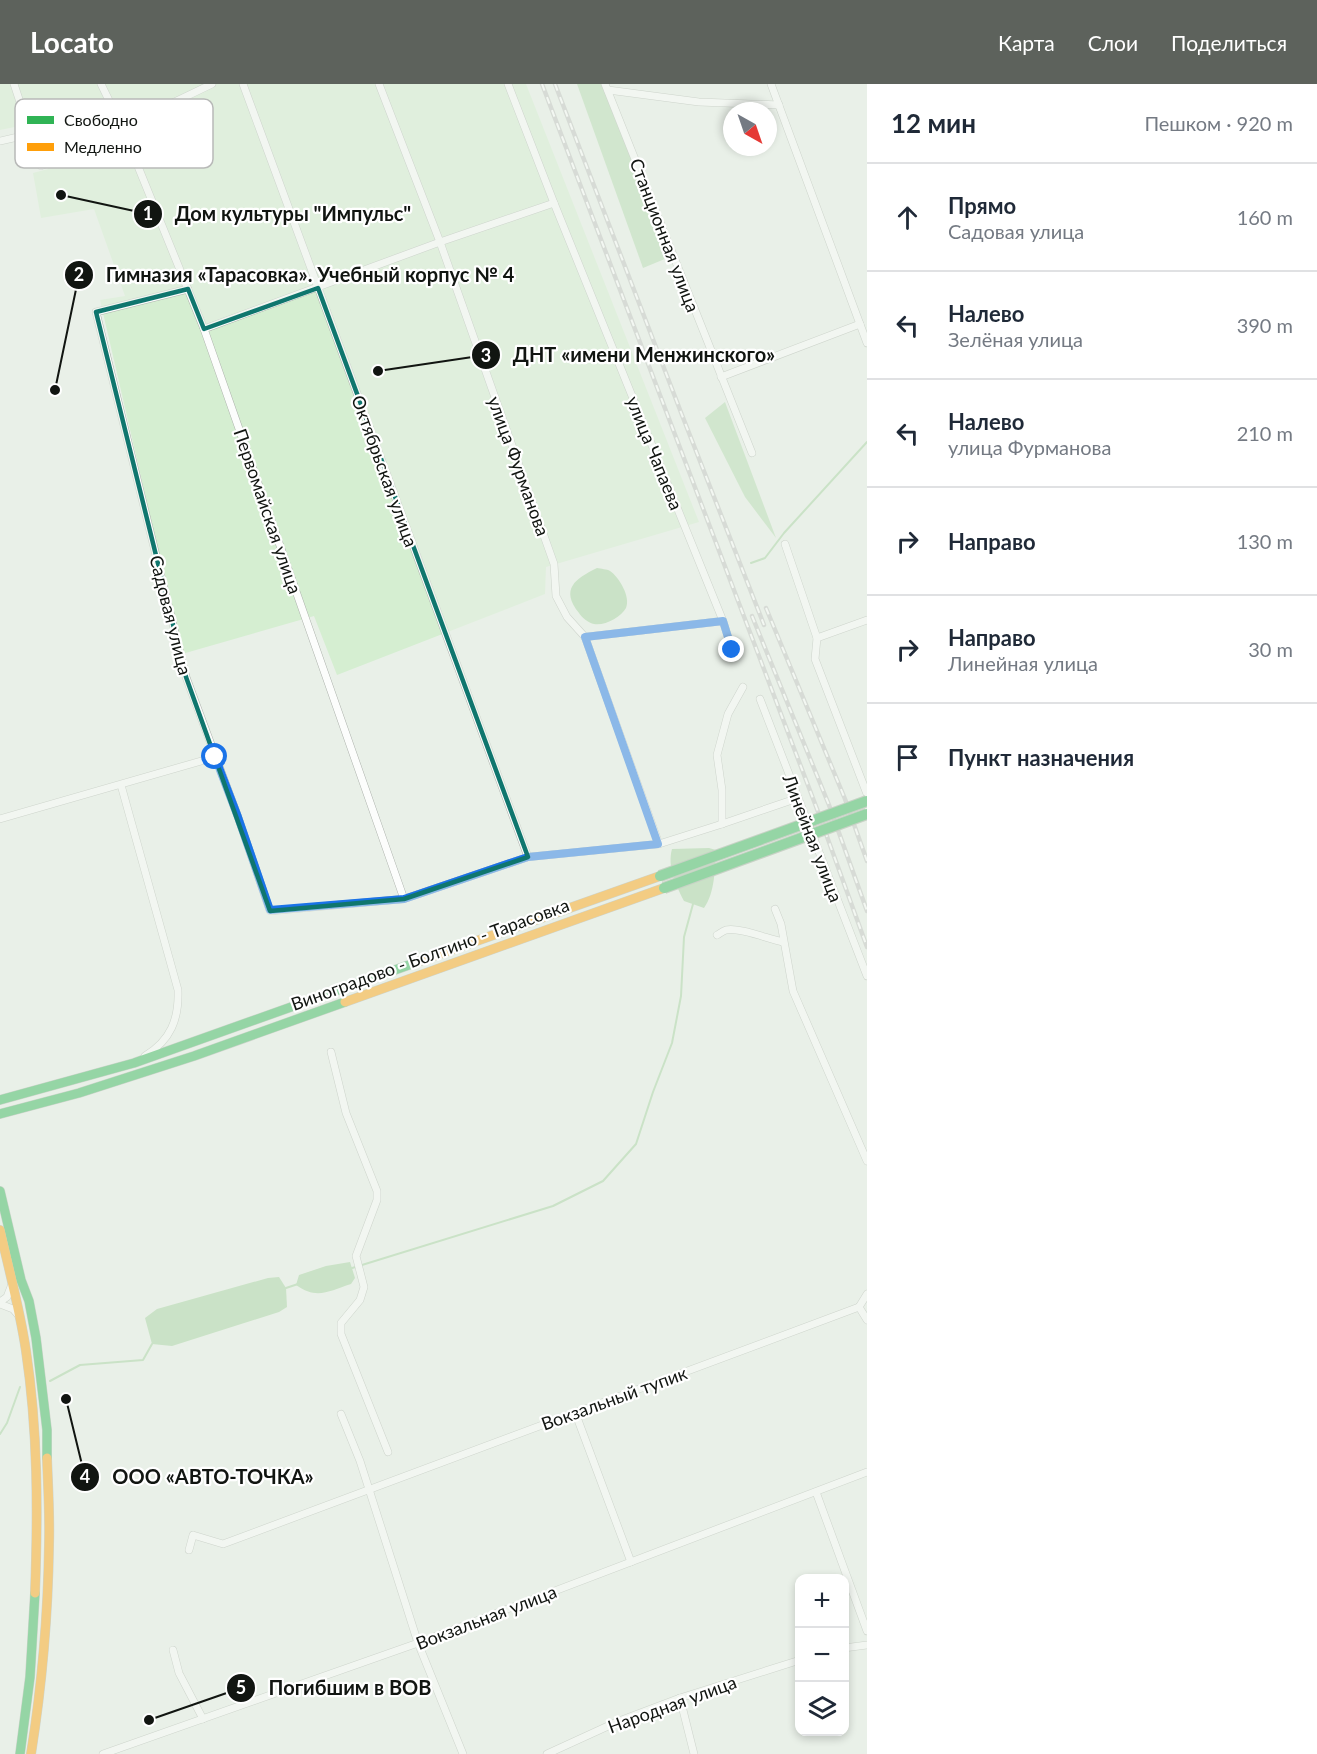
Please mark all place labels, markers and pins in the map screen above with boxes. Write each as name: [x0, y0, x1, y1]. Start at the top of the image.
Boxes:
callout: Дом культуры "Импульс": [133, 195, 424, 233]
callout: Гимназия «Тарасовка». Учебный корпус № 4: [64, 256, 527, 294]
callout: ДНТ «имени Менжинского»: [471, 336, 787, 374]
callout: ООО «АВТО-ТОЧКА»: [70, 1458, 325, 1496]
callout: Погибшим в ВОВ: [226, 1669, 443, 1707]

